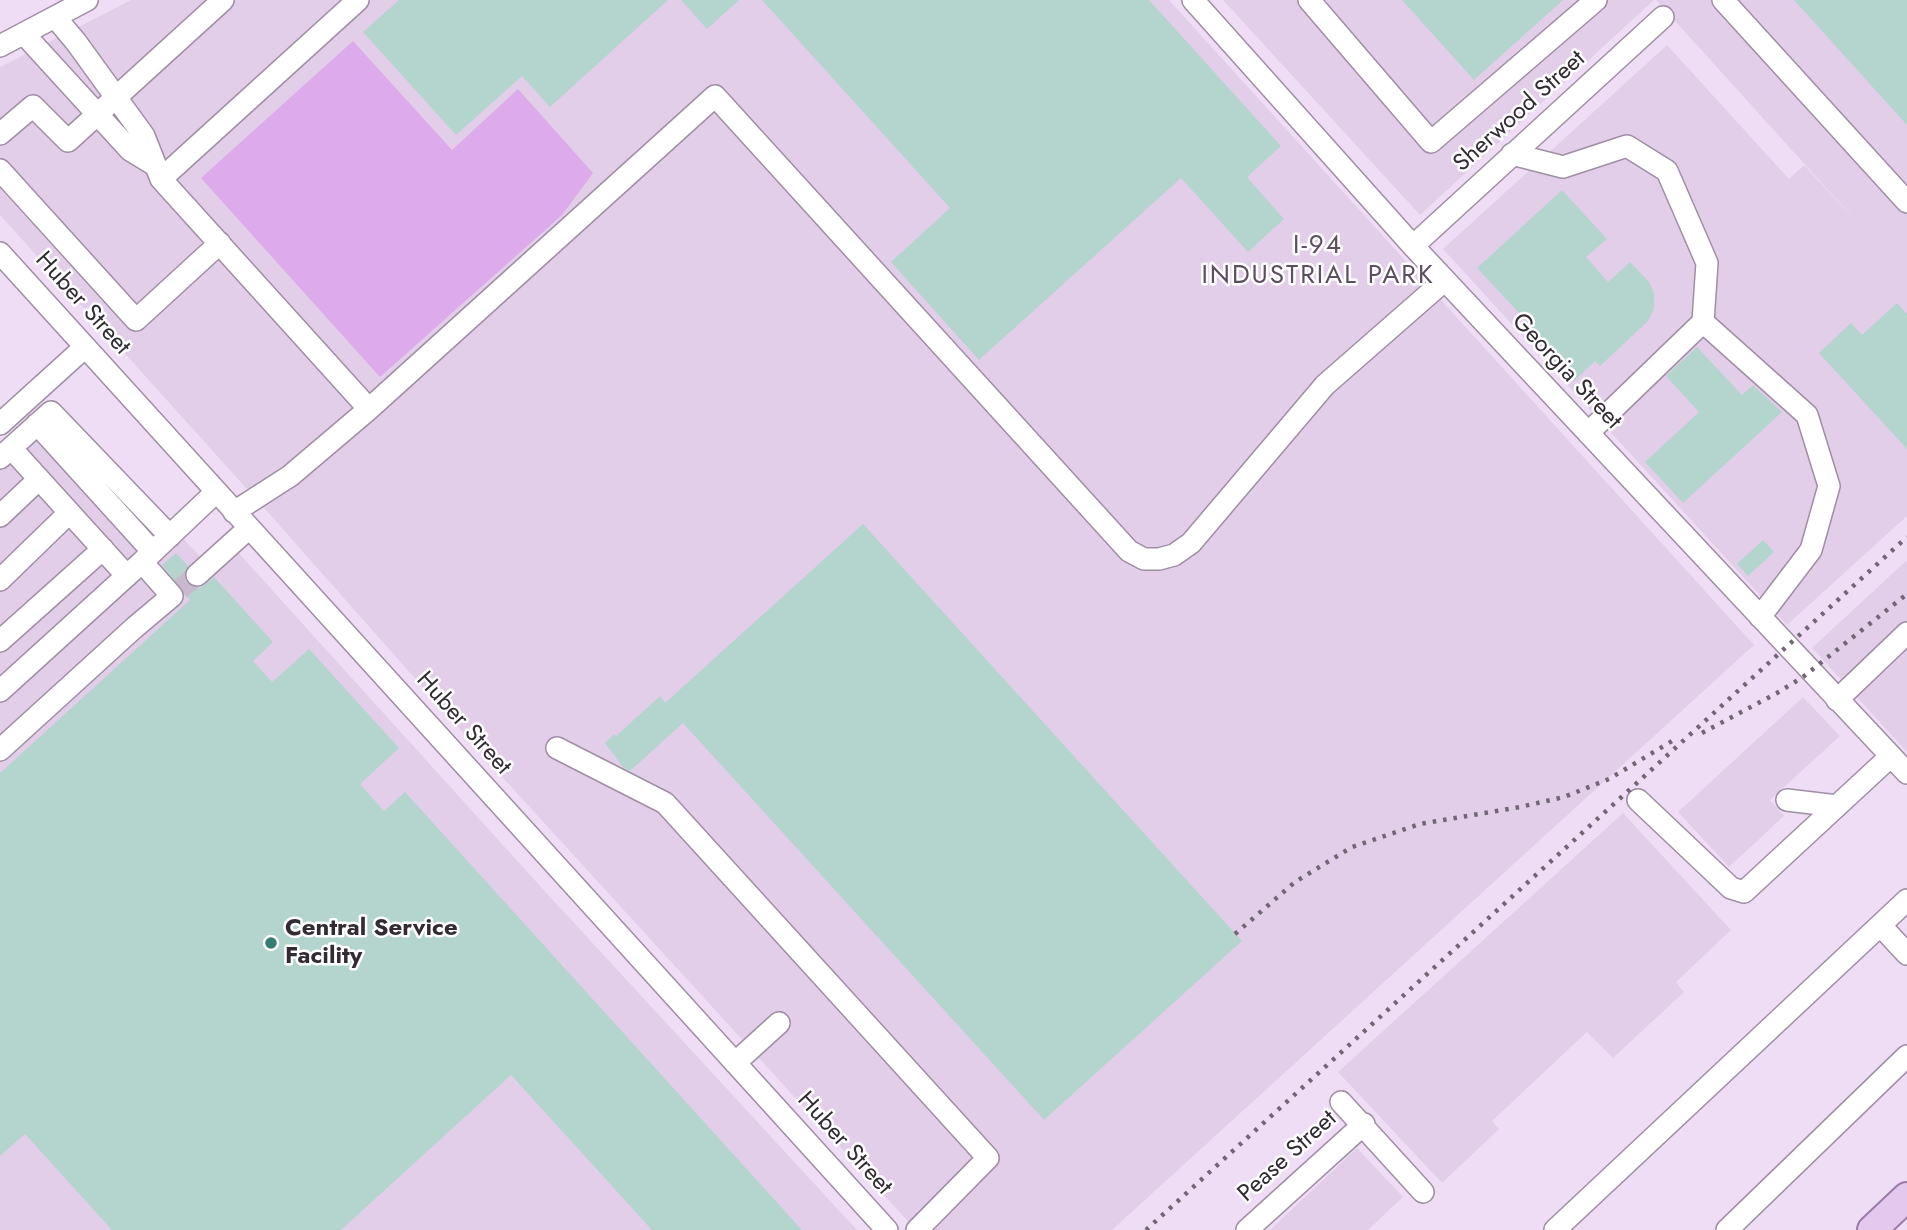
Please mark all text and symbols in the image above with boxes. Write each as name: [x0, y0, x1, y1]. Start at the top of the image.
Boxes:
street label: Sherwood Street: [1448, 45, 1592, 179]
district label: I-94 INDUSTRIAL PARK: [1203, 231, 1433, 292]
street label: Huber Street: [28, 247, 136, 361]
street label: Georgia Street: [1505, 308, 1627, 436]
street label: Huber Street: [409, 667, 517, 781]
place label: Central Service Facility: [285, 915, 458, 971]
marker: Central Service Facility: [263, 935, 279, 951]
street label: Huber Street: [790, 1087, 898, 1201]
street label: Pease Street: [1233, 1105, 1343, 1209]

